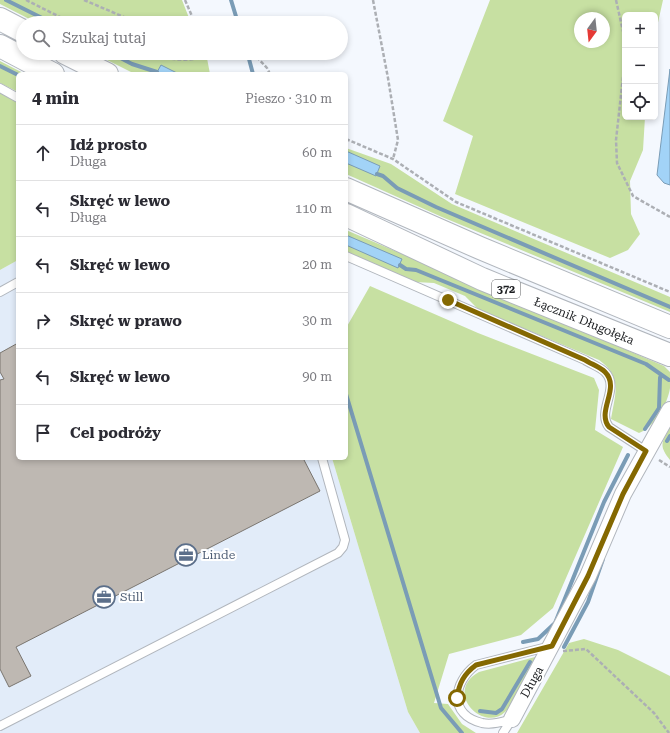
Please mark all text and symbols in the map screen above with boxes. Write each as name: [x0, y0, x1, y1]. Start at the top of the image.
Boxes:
north arrow: [574, 12, 610, 48]
map controls: [622, 12, 658, 120]
button: +: [622, 12, 658, 48]
search box: [16, 16, 348, 60]
icon: search: [30, 27, 52, 49]
text: Szukaj tutaj: [62, 29, 146, 47]
button: −: [622, 48, 658, 84]
button: locate: [622, 84, 658, 120]
text: 4 min: [32, 88, 79, 108]
text: Pieszo · 310 m: [245, 91, 332, 106]
text: Idź prosto: [70, 136, 147, 154]
icon: ahead: [32, 142, 54, 164]
text: 60 m: [302, 145, 332, 160]
text: Długa: [70, 154, 107, 169]
text: Skręć w lewo: [70, 192, 170, 210]
icon: left: [32, 198, 54, 220]
text: 110 m: [295, 201, 332, 216]
text: Długa: [70, 210, 107, 225]
icon: left: [32, 254, 54, 276]
text: Skręć w lewo: [70, 256, 170, 274]
text: 20 m: [302, 257, 332, 272]
road number: 372: [492, 280, 520, 298]
route end: [439, 291, 457, 309]
street label: Łącznik Długołęka: [532, 294, 637, 348]
icon: right: [32, 310, 54, 332]
text: Skręć w prawo: [70, 312, 182, 330]
text: 30 m: [302, 313, 332, 328]
icon: left: [32, 366, 54, 388]
text: Skręć w lewo: [70, 368, 170, 386]
text: 90 m: [302, 369, 332, 384]
icon: arrive: [32, 422, 54, 444]
text: Cel podróży: [70, 424, 161, 442]
office icon: Linde: [173, 542, 199, 568]
place label: Linde: [202, 548, 236, 562]
office icon: Still: [91, 584, 117, 610]
place label: Still: [120, 590, 143, 604]
street label: Długa: [518, 663, 547, 700]
route start: [448, 689, 466, 707]

